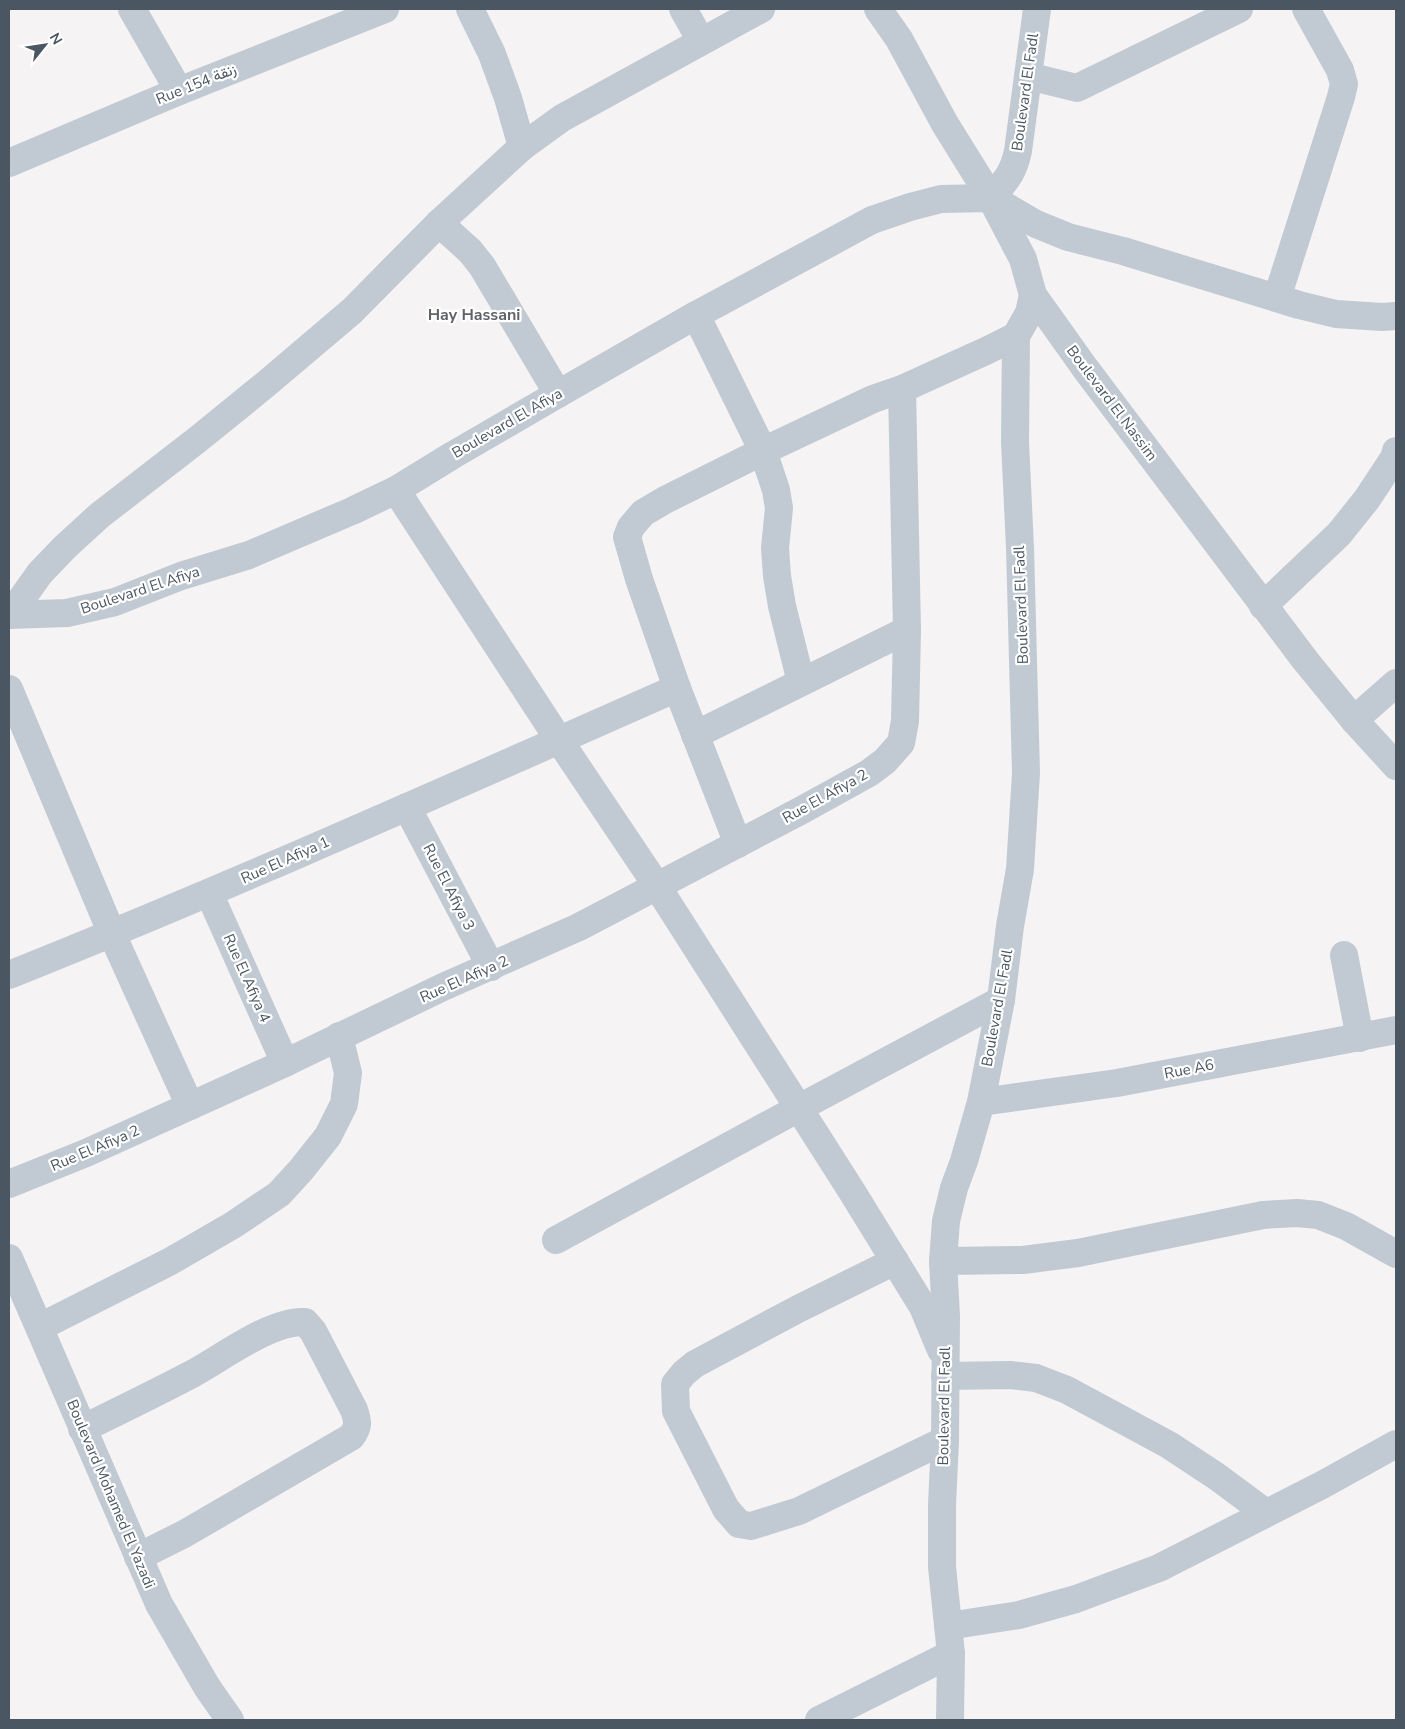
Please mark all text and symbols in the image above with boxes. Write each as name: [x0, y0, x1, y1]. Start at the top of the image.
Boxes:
north arrow: [20, 20, 70, 70]
text: N: [45, 29, 67, 48]
street label: Boulevard El Fadl: [1007, 31, 1043, 152]
street label: Rue 154 زنقة: [153, 59, 239, 109]
district label: Hay Hassani: [428, 304, 520, 326]
street label: Boulevard El Nassim: [1062, 341, 1162, 465]
street label: Boulevard El Afiya: [448, 383, 566, 463]
street label: Boulevard El Fadl: [1009, 545, 1033, 665]
street label: Boulevard El Afiya: [78, 561, 202, 619]
street label: Rue El Afiya 2: [779, 764, 871, 828]
street label: Rue El Afiya 1: [238, 832, 332, 888]
street label: Rue El Afiya 3: [419, 840, 479, 934]
street label: Rue El Afiya 4: [219, 931, 275, 1025]
street label: Boulevard El Fadl: [977, 947, 1017, 1068]
street label: Rue El Afiya 2: [417, 951, 511, 1007]
street label: Rue A6: [1162, 1054, 1216, 1084]
street label: Rue El Afiya 2: [47, 1120, 143, 1176]
street label: Boulevard El Fadl: [933, 1346, 955, 1465]
street label: Boulevard Mohamed El Yazadi: [62, 1396, 160, 1592]

